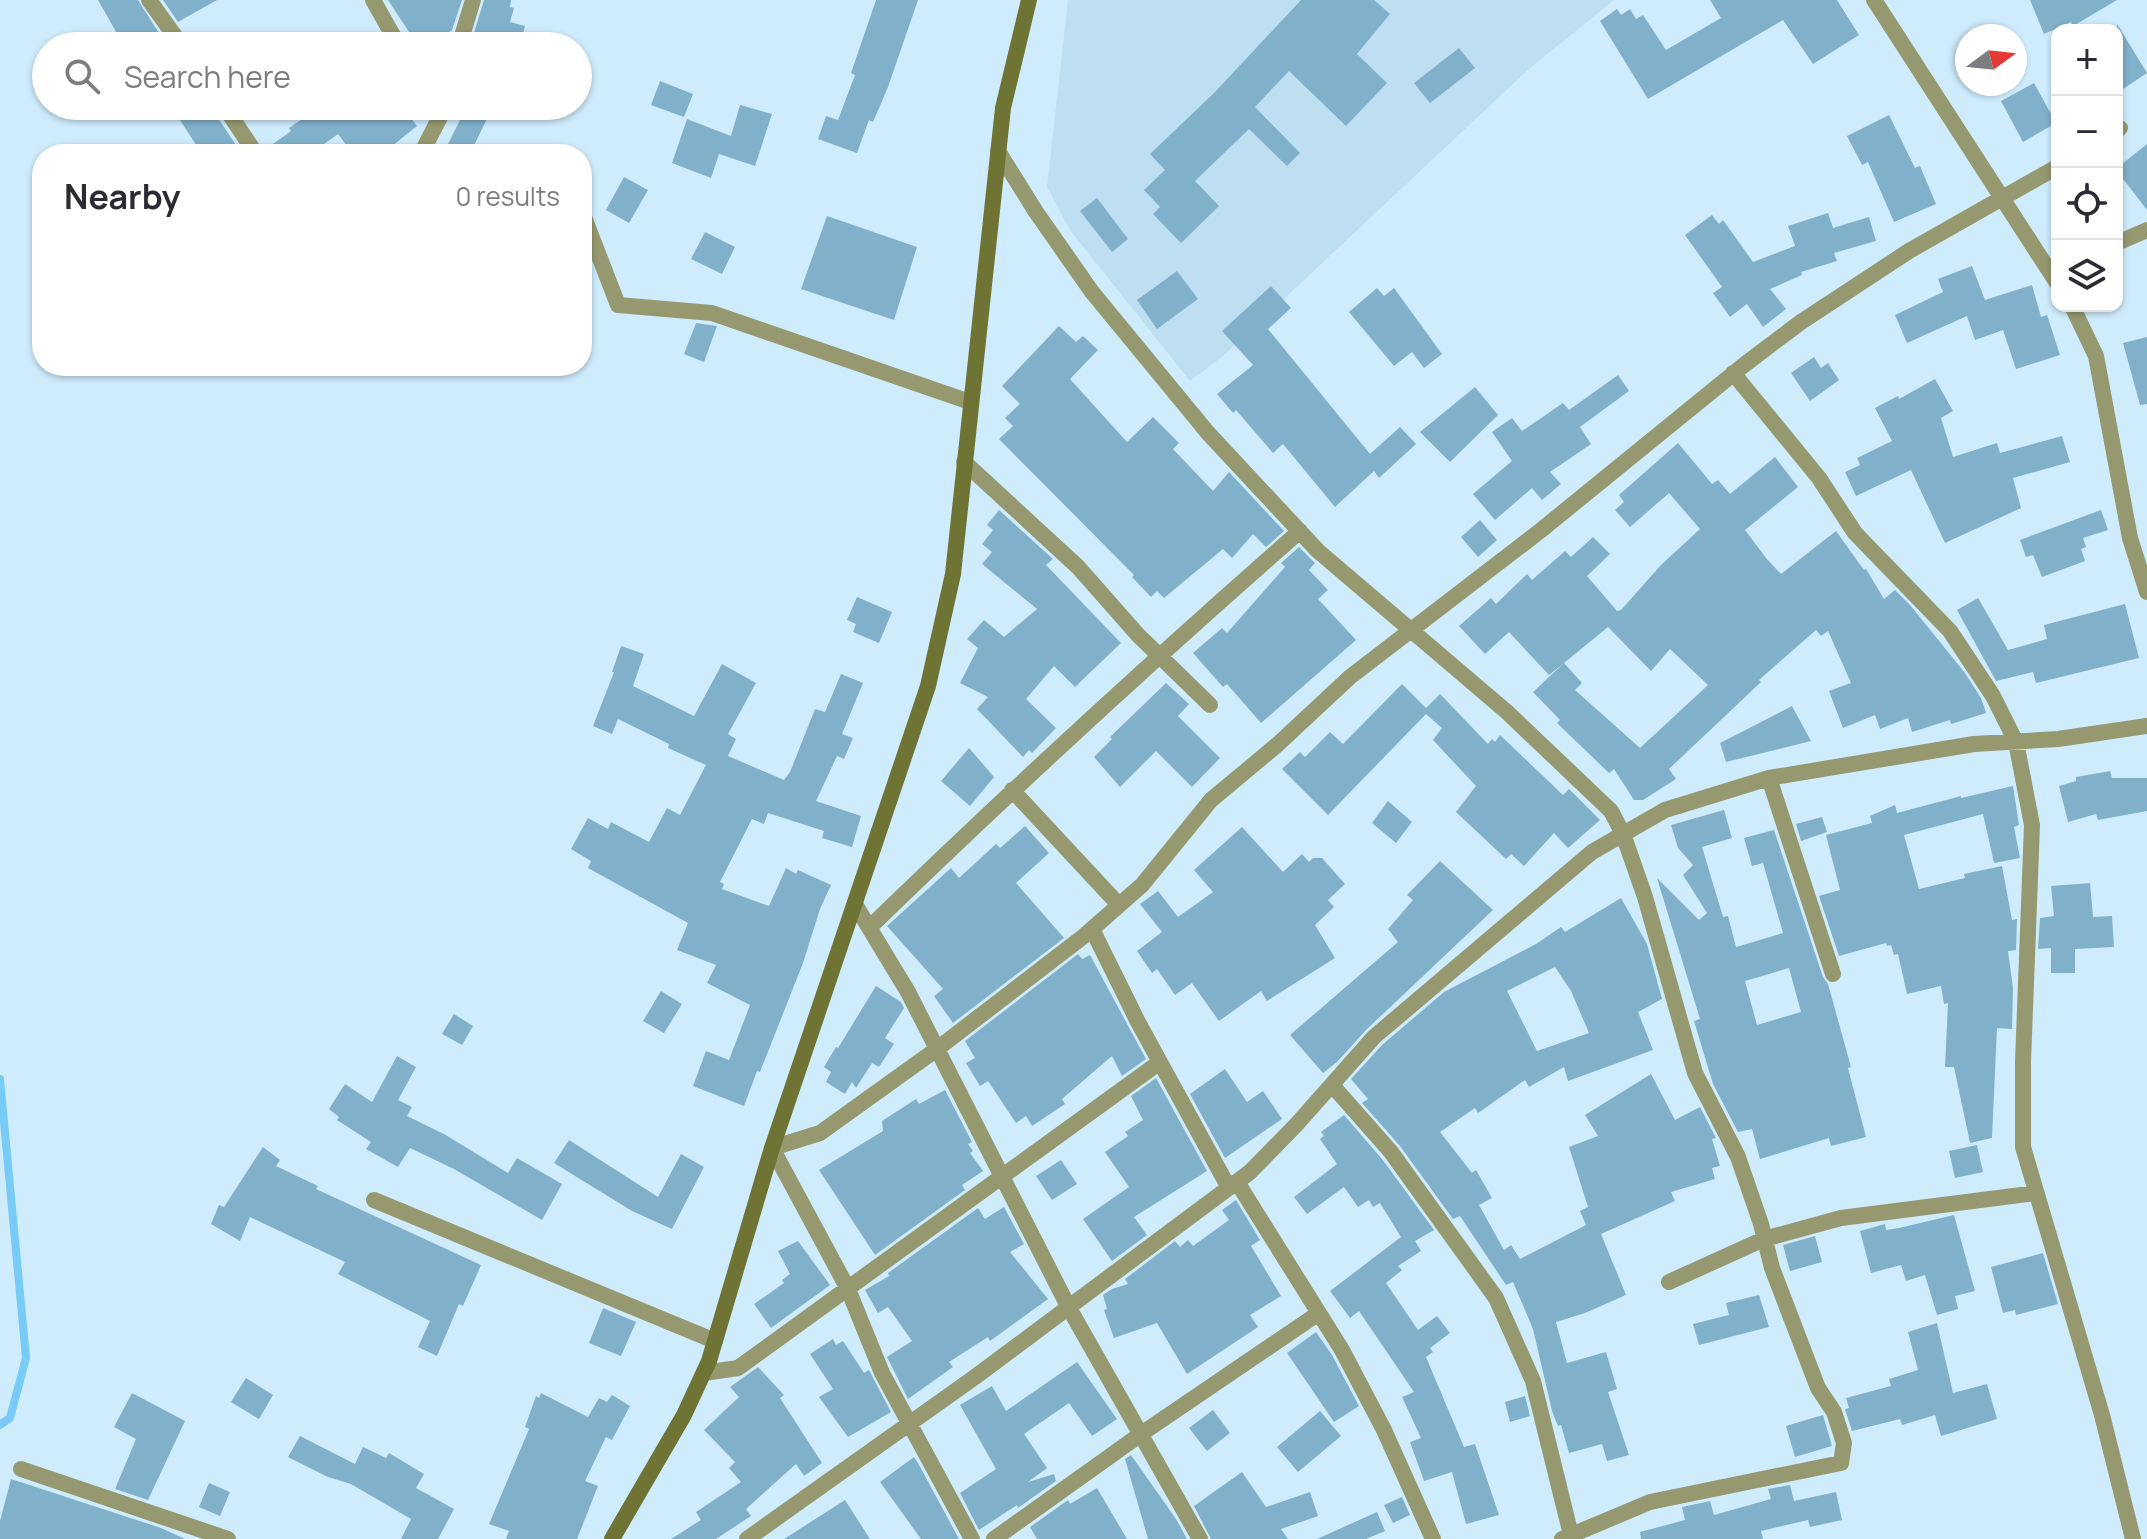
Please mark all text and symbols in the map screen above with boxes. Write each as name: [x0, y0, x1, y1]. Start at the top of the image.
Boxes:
north arrow: [1955, 24, 2027, 96]
map controls: [2051, 24, 2123, 312]
button: +: [2051, 24, 2123, 96]
search box: [32, 32, 592, 120]
icon: search: [60, 54, 104, 98]
text: Search here: [124, 56, 291, 97]
button: −: [2051, 96, 2123, 168]
button: locate: [2051, 168, 2123, 240]
text: Nearby: [64, 173, 180, 219]
text: 0 results: [455, 178, 560, 214]
button: layers: [2051, 240, 2123, 312]

